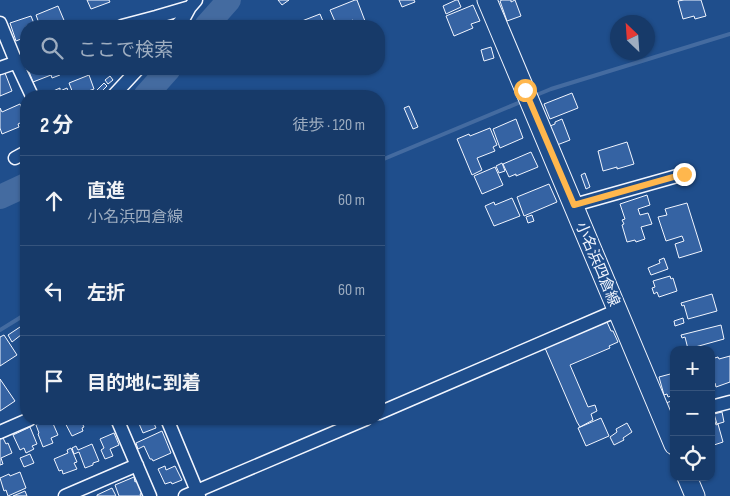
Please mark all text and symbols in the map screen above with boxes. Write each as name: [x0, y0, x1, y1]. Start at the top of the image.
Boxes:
north arrow: [610, 15, 655, 60]
search box: [20, 20, 385, 75]
icon: search: [38, 34, 66, 62]
text: ここで検索: [78, 39, 173, 62]
route start: [514, 79, 537, 102]
text: 2 分: [40, 113, 73, 138]
text: 徒歩 · 120 m: [292, 116, 365, 135]
route end: [673, 163, 696, 186]
text: 直進: [87, 180, 125, 203]
icon: ahead: [40, 187, 68, 215]
text: 60 m: [338, 191, 365, 210]
text: 小名浜四倉線: [87, 208, 183, 227]
street label: 小名浜四倉線: [571, 219, 624, 309]
icon: left: [40, 277, 68, 305]
text: 60 m: [338, 281, 365, 300]
text: 左折: [87, 282, 125, 305]
map controls: [670, 346, 715, 481]
button: +: [670, 346, 715, 391]
icon: arrive: [40, 367, 68, 395]
text: 目的地に到着: [87, 372, 201, 395]
button: −: [670, 391, 715, 436]
button: locate: [670, 436, 715, 481]

